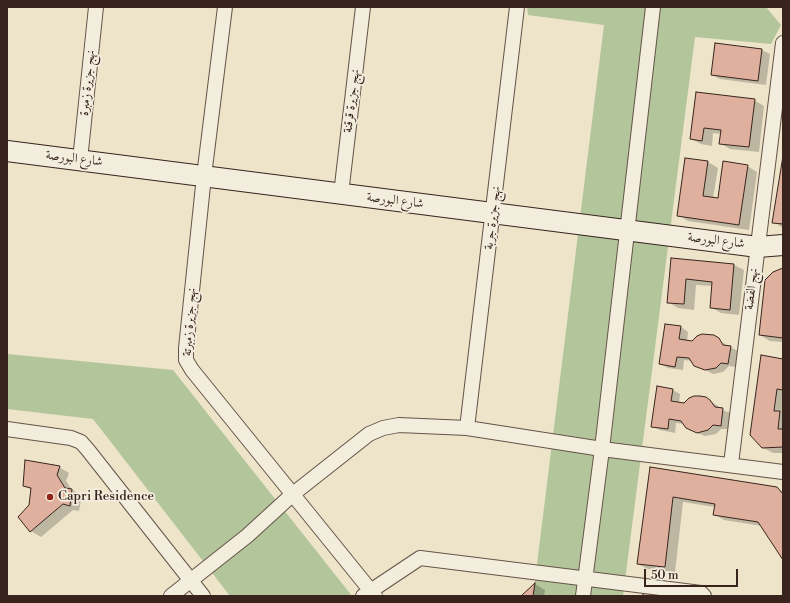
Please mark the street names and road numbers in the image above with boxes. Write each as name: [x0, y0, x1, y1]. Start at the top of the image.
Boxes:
street label: نهج جزيرة زمبرة: [77, 49, 99, 117]
street label: نهج جزيرة قرقنة: [340, 68, 364, 134]
street label: شارع البورصة: [45, 148, 103, 170]
street label: نهج جزيرة جربة: [481, 185, 505, 251]
street label: شارع البورصة: [366, 190, 424, 212]
street label: شارع البورصة: [687, 230, 745, 252]
street label: نهج الفضة: [742, 267, 762, 311]
street label: نهج جزيرة زمبرتة: [180, 287, 200, 357]

